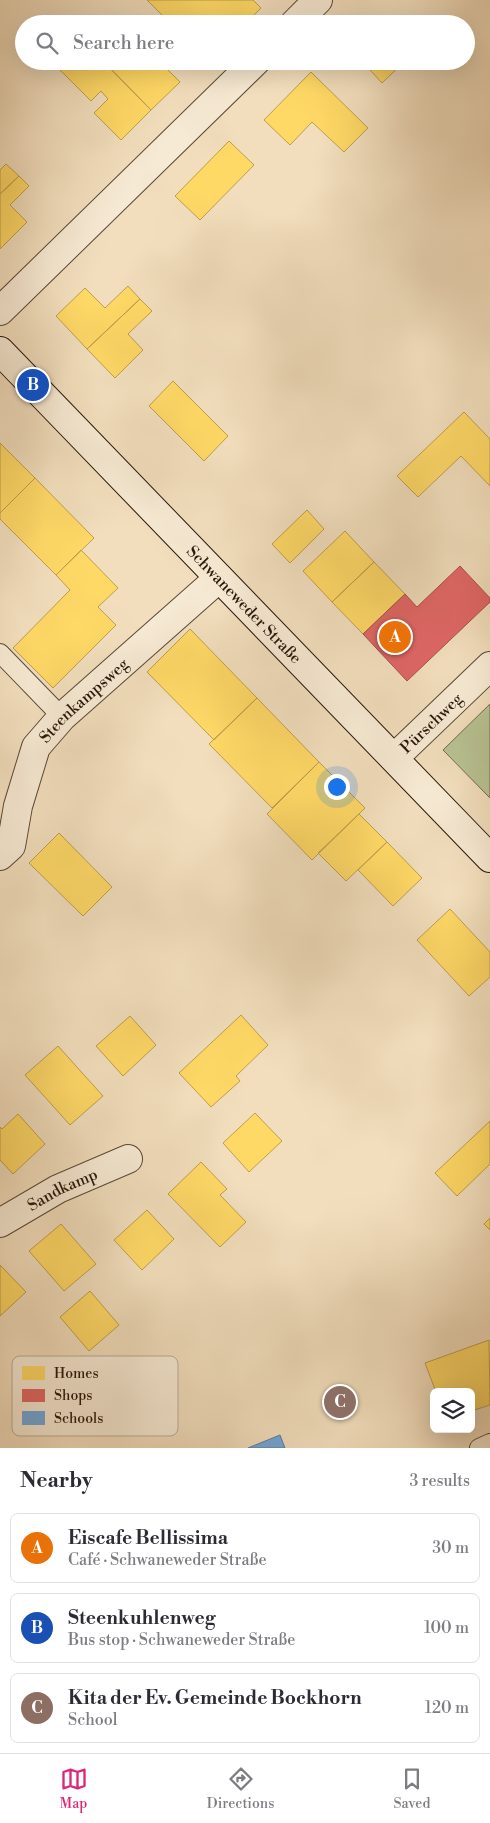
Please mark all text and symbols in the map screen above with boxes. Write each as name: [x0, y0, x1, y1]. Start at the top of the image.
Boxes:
search box: [15, 15, 475, 70]
icon: search: [33, 29, 61, 57]
text: Search here: [73, 31, 174, 55]
pin: B: [17, 366, 49, 404]
street label: Schwaneweder Straße: [182, 541, 306, 668]
pin: A: [379, 618, 411, 656]
street label: Steenkampsweg: [35, 654, 133, 747]
street label: Pürschweg: [396, 688, 467, 758]
your location: [324, 774, 350, 800]
street label: Sandkamp: [24, 1164, 101, 1216]
legend: [12, 1356, 178, 1436]
text: Homes: [54, 1365, 99, 1383]
pin: C: [324, 1383, 356, 1421]
text: Shops: [54, 1387, 92, 1405]
map controls: [430, 1388, 475, 1433]
button: layers: [430, 1388, 475, 1433]
text: Schools: [54, 1410, 103, 1428]
text: Nearby: [20, 1468, 93, 1494]
text: 3 results: [409, 1471, 470, 1491]
text: Eiscafe Bellissima: [68, 1526, 228, 1550]
text: A: [31, 1538, 43, 1558]
text: 30 m: [432, 1538, 469, 1558]
text: Café · Schwaneweder Straße: [68, 1550, 267, 1570]
text: Steenkuhlenweg: [68, 1606, 215, 1630]
text: B: [31, 1618, 43, 1638]
text: 100 m: [424, 1618, 469, 1638]
text: Bus stop · Schwaneweder Straße: [68, 1630, 295, 1650]
text: Kita der Ev. Gemeinde Bockhorn: [68, 1686, 362, 1710]
text: C: [31, 1698, 43, 1718]
text: 120 m: [425, 1698, 469, 1718]
text: School: [68, 1710, 117, 1730]
tab: Map: [60, 1765, 88, 1813]
tab: Directions: [207, 1765, 274, 1813]
tab: Saved: [394, 1765, 430, 1813]

